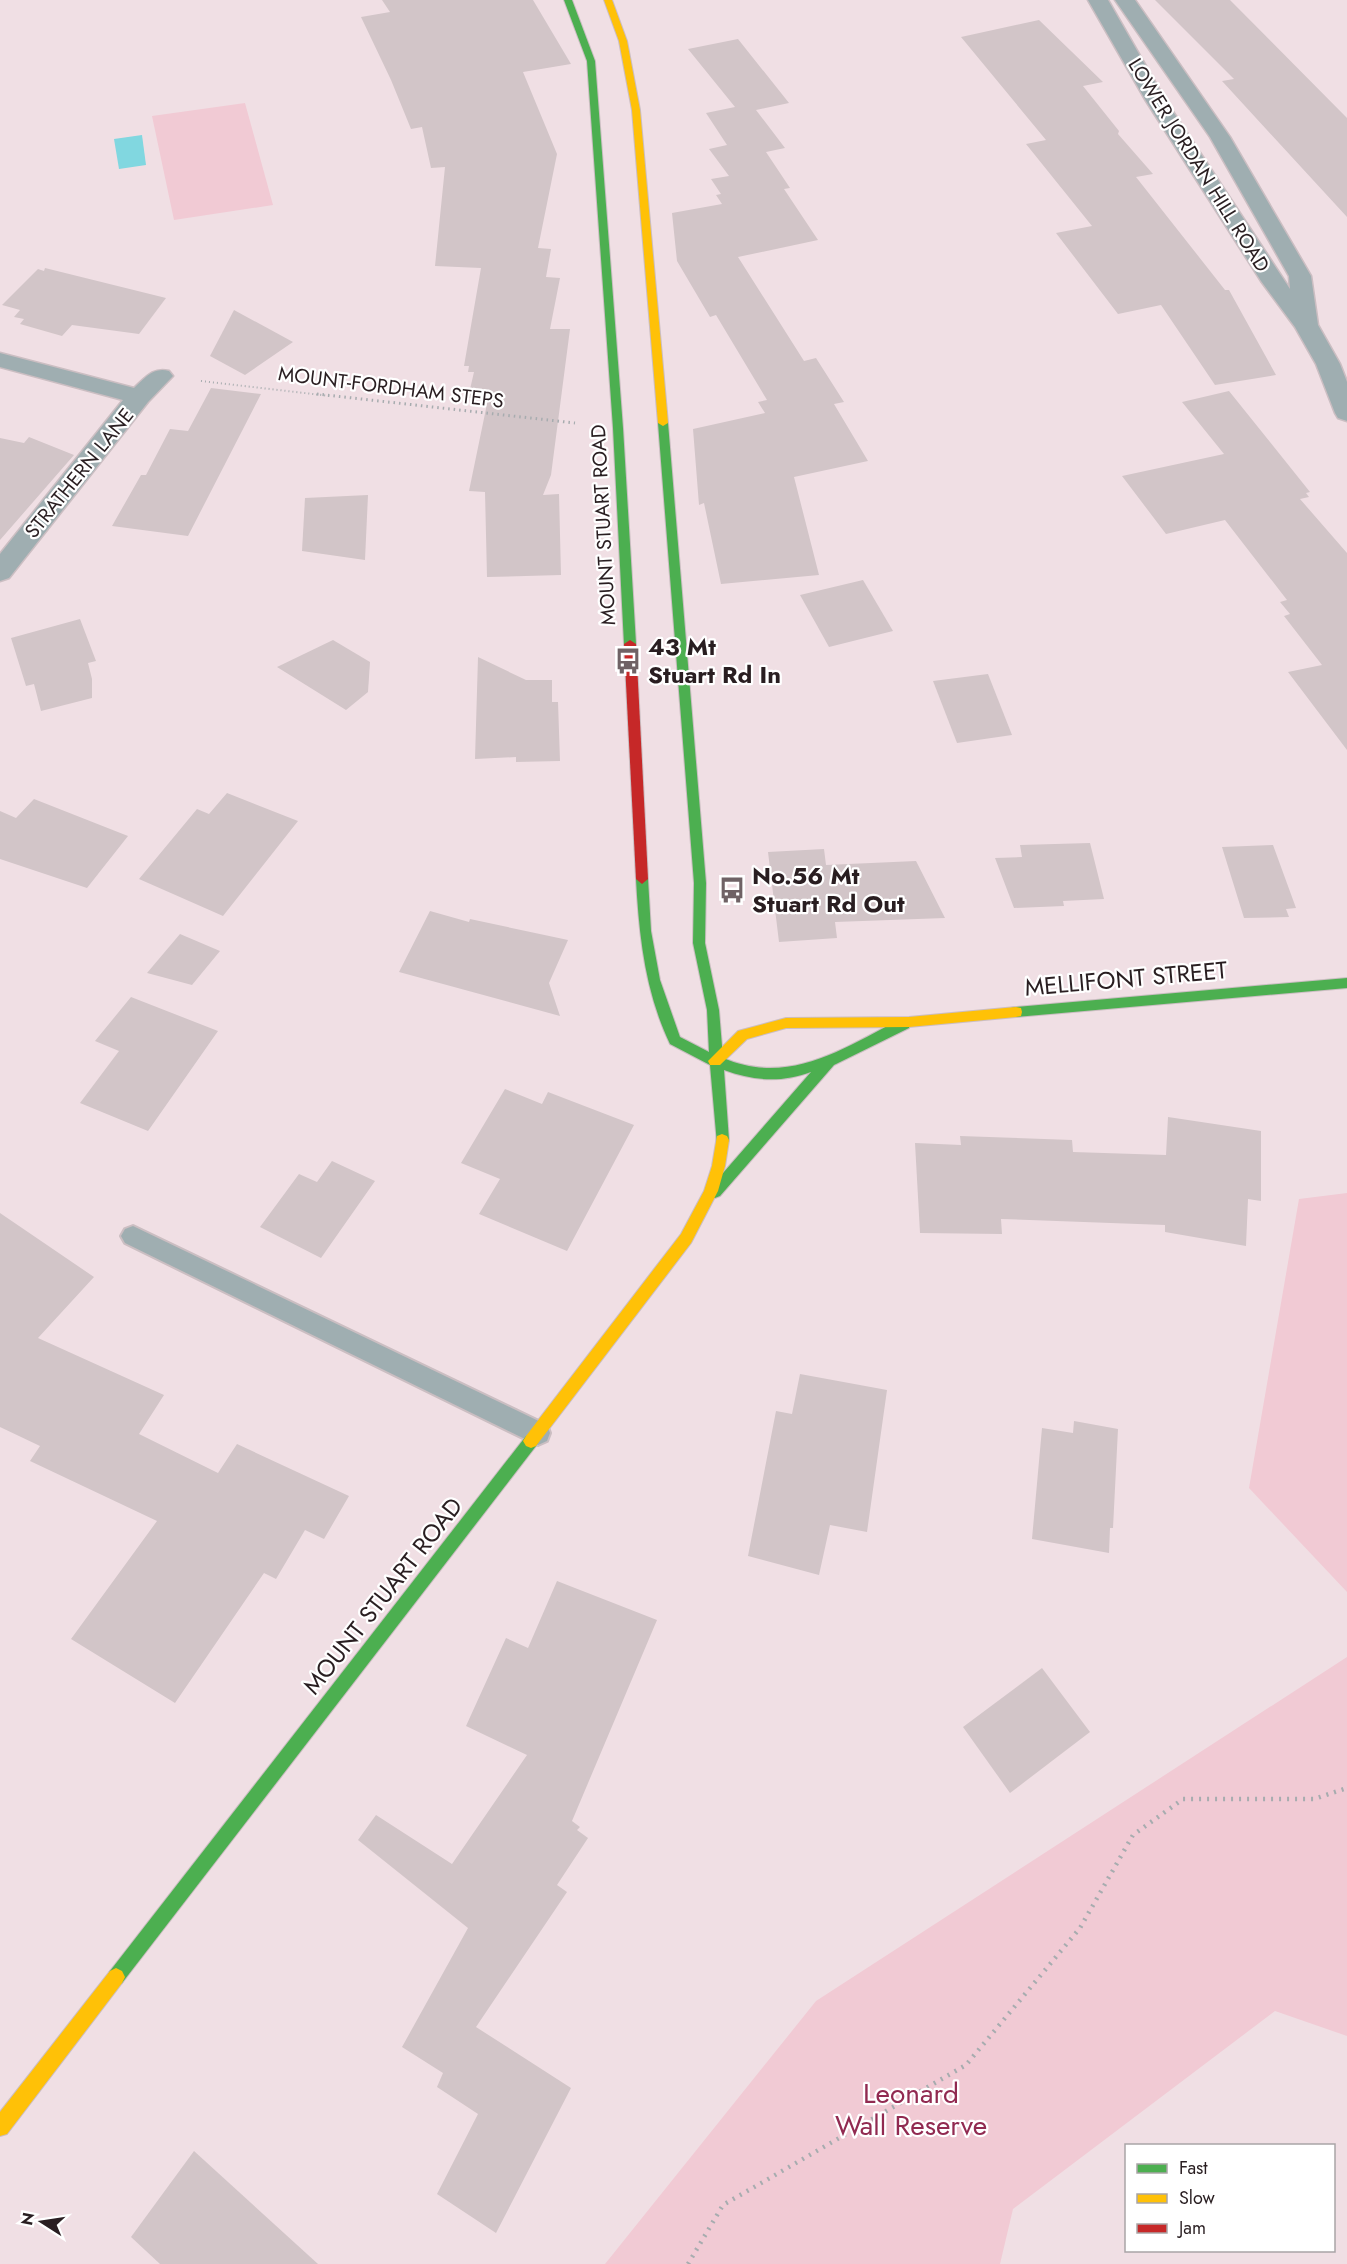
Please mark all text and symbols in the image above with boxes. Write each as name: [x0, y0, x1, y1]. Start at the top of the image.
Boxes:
street label: LOWER JORDAN HILL ROAD: [1121, 53, 1276, 278]
street label: MOUNT-FORDHAM STEPS: [277, 359, 505, 416]
street label: STRATHERN LANE: [18, 402, 141, 545]
street label: MOUNT STUART ROAD: [584, 424, 623, 626]
place label: 43 Mt Stuart Rd In: [648, 629, 781, 692]
bus stop icon: 43 Mt Stuart Rd In: [613, 646, 643, 676]
place label: No.56 Mt Stuart Rd Out: [752, 858, 905, 921]
bus stop icon: No.56 Mt Stuart Rd Out: [717, 875, 747, 905]
street label: MELLIFONT STREET: [1023, 952, 1229, 1005]
street label: MOUNT STUART ROAD: [295, 1490, 471, 1702]
park label: Leonard Wall Reserve: [835, 2073, 987, 2146]
legend: [1125, 2144, 1335, 2252]
text: Fast: [1179, 2155, 1208, 2181]
text: Slow: [1179, 2185, 1216, 2211]
north arrow: [12, 2192, 72, 2252]
text: N: [15, 2210, 40, 2228]
text: Jam: [1177, 2215, 1206, 2241]

